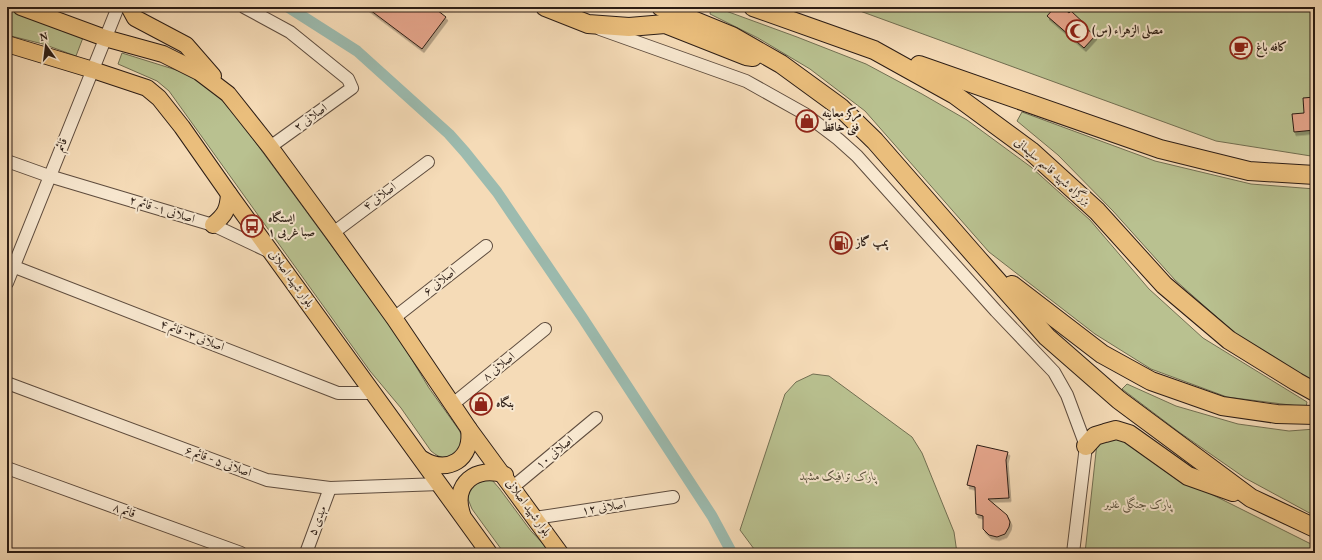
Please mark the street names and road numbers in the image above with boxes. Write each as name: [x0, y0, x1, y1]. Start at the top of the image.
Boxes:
street label: اصلانی ۲: [291, 100, 331, 135]
street label: بزرگراه شهید قاسم سلیمانی: [1009, 134, 1094, 212]
street label: قائم: [52, 136, 74, 155]
street label: اصلانی ۴: [360, 179, 400, 215]
street label: اصلانی ۱- قائم ۲: [127, 192, 197, 230]
street label: بلوار شهید اصلانی: [265, 247, 317, 311]
street label: اصلانی ۶: [420, 264, 460, 300]
street label: اصلانی ۳- قائم ۴: [157, 316, 227, 358]
street label: اصلانی ۸: [479, 349, 519, 385]
street label: اصلانی ۱۰: [533, 432, 577, 473]
street label: اصلانی ۵ - قائم ۶: [182, 443, 254, 483]
street label: بلوار شهید اصلانی: [502, 476, 554, 540]
street label: اصلانی ۱۲: [581, 497, 628, 519]
street label: قائم ۸: [110, 500, 137, 524]
street label: مهدی ۵: [305, 503, 331, 538]

